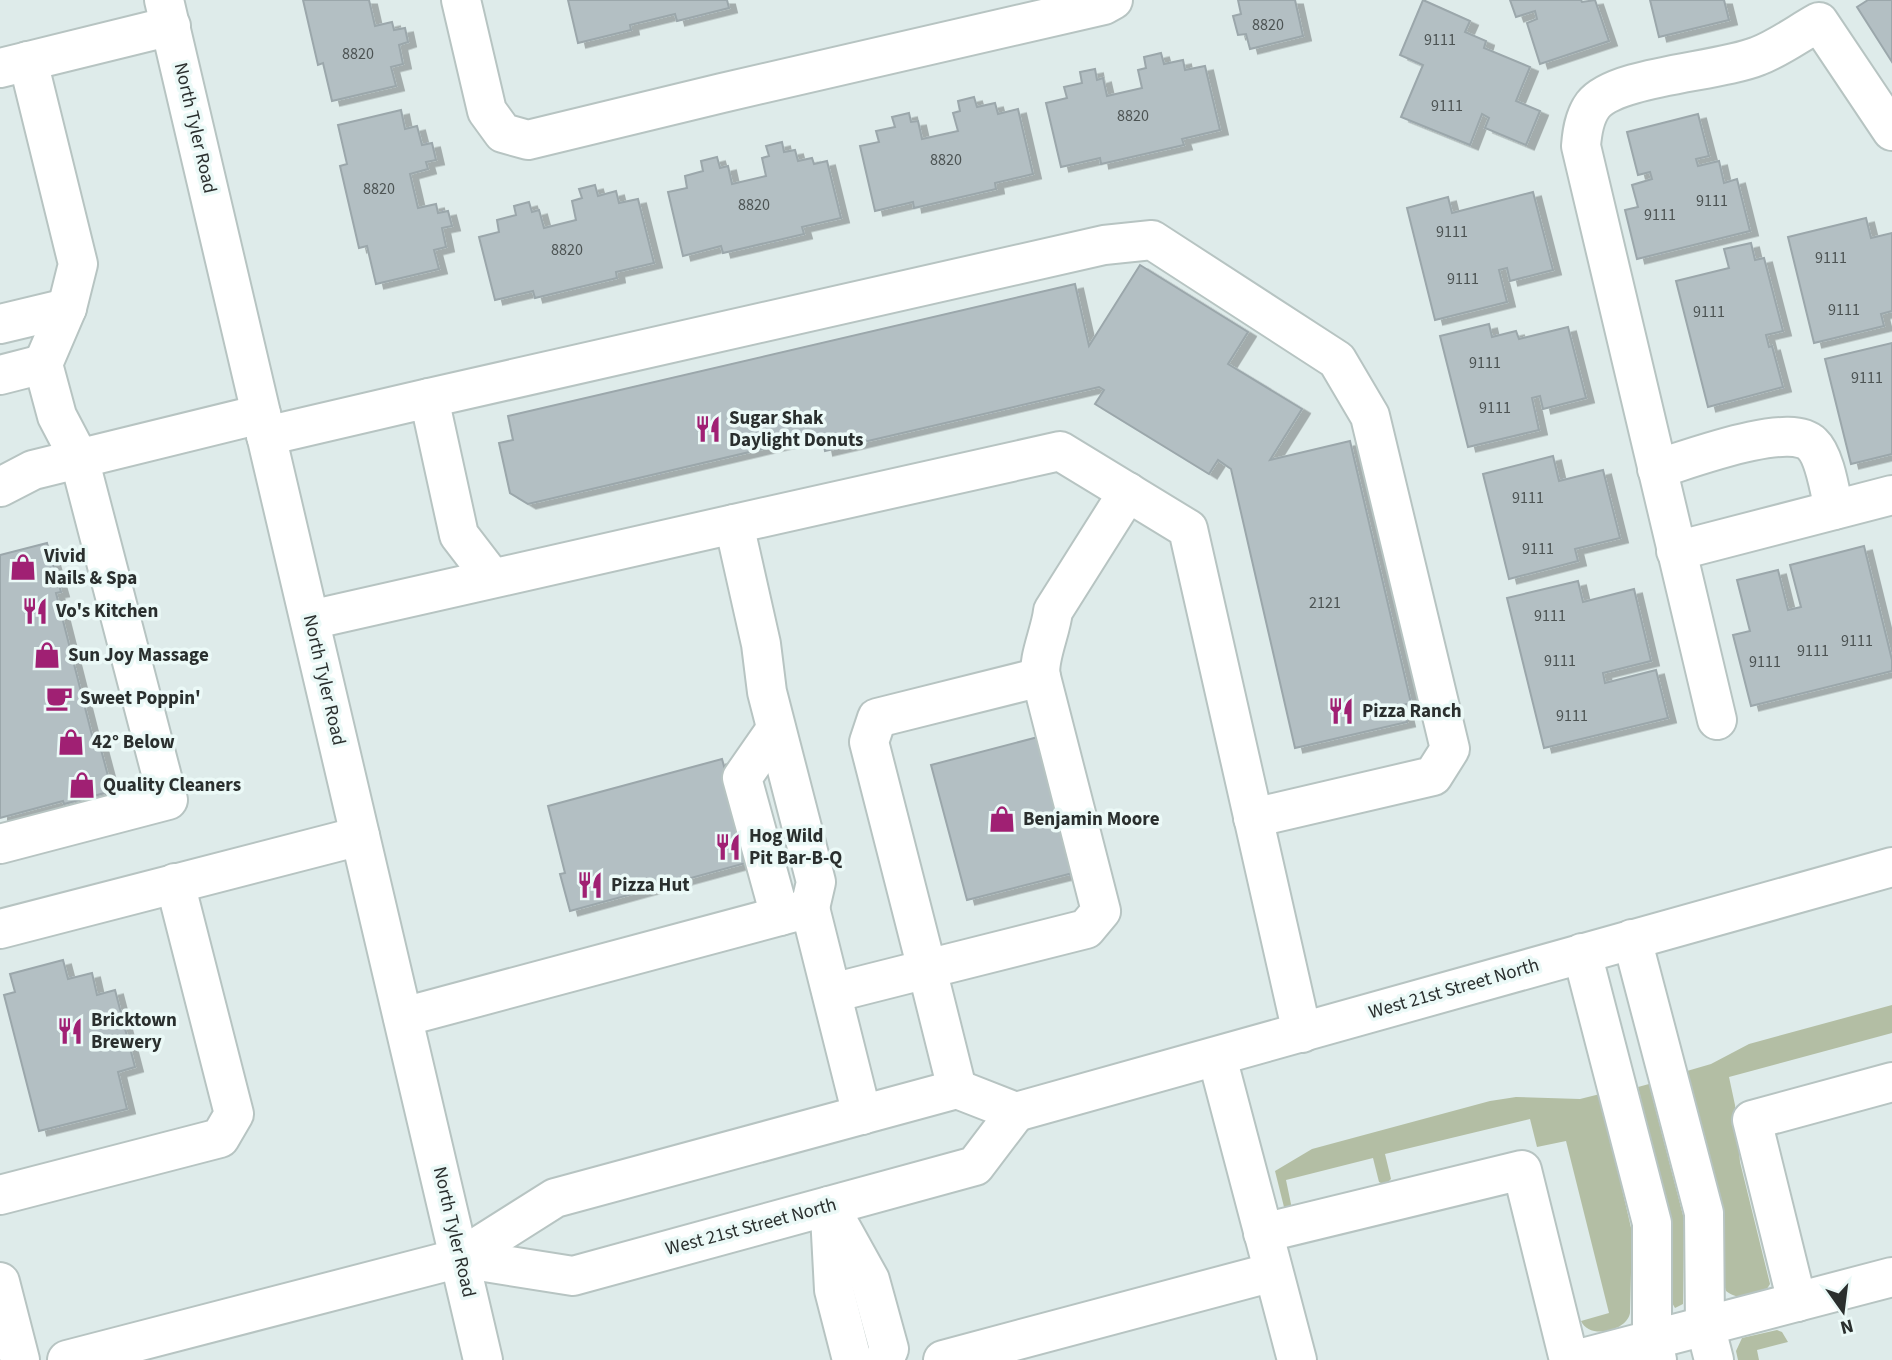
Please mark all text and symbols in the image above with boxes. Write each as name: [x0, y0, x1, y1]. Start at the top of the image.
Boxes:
house number: 8820: [1252, 14, 1284, 36]
house number: 9111: [1424, 29, 1456, 51]
house number: 8820: [342, 43, 374, 65]
street label: North Tyler Road: [167, 60, 223, 196]
house number: 9111: [1431, 95, 1463, 117]
house number: 8820: [1117, 105, 1149, 127]
house number: 8820: [930, 149, 962, 171]
house number: 8820: [363, 178, 395, 200]
house number: 9111: [1696, 190, 1728, 212]
house number: 8820: [738, 194, 770, 216]
house number: 9111: [1644, 204, 1676, 226]
house number: 9111: [1436, 221, 1468, 243]
house number: 8820: [551, 239, 583, 261]
house number: 9111: [1815, 247, 1847, 269]
house number: 9111: [1447, 268, 1479, 290]
house number: 9111: [1828, 299, 1860, 321]
house number: 9111: [1693, 301, 1725, 323]
house number: 9111: [1469, 352, 1501, 374]
house number: 9111: [1851, 367, 1883, 389]
house number: 9111: [1479, 397, 1511, 419]
place label: Sugar Shak Daylight Donuts: [729, 405, 864, 454]
restaurant icon: Sugar Shak Daylight Donuts: [693, 414, 723, 444]
house number: 9111: [1512, 487, 1544, 509]
house number: 9111: [1522, 538, 1554, 560]
place label: Vivid Nails & Spa: [43, 543, 137, 592]
shop icon: Vivid Nails & Spa: [8, 552, 38, 582]
house number: 2121: [1309, 592, 1341, 614]
restaurant icon: Vo's Kitchen: [20, 596, 50, 626]
place label: Vo's Kitchen: [55, 598, 158, 625]
house number: 9111: [1534, 605, 1566, 627]
street label: North Tyler Road: [296, 612, 352, 748]
house number: 9111: [1841, 630, 1873, 652]
shop icon: Sun Joy Massage: [32, 640, 62, 670]
house number: 9111: [1797, 640, 1829, 662]
place label: Sun Joy Massage: [68, 642, 209, 669]
house number: 9111: [1544, 650, 1576, 672]
house number: 9111: [1749, 651, 1781, 673]
cafe icon: Sweet Poppin': [44, 683, 74, 713]
place label: Sweet Poppin': [80, 685, 201, 712]
restaurant icon: Pizza Ranch: [1326, 696, 1356, 726]
place label: Pizza Ranch: [1362, 698, 1462, 725]
house number: 9111: [1556, 705, 1588, 727]
shop icon: 42° Below: [56, 727, 86, 757]
place label: 42° Below: [92, 729, 175, 756]
shop icon: Quality Cleaners: [67, 770, 97, 800]
place label: Quality Cleaners: [103, 772, 241, 799]
shop icon: Benjamin Moore: [987, 804, 1017, 834]
place label: Benjamin Moore: [1023, 806, 1160, 833]
place label: Hog Wild Pit Bar-B-Q: [749, 823, 842, 872]
restaurant icon: Hog Wild Pit Bar-B-Q: [713, 832, 743, 862]
restaurant icon: Pizza Hut: [575, 870, 605, 900]
place label: Pizza Hut: [611, 872, 689, 899]
street label: West 21st Street North: [1366, 952, 1542, 1026]
place label: Bricktown Brewery: [91, 1007, 177, 1056]
restaurant icon: Bricktown Brewery: [55, 1016, 85, 1046]
street label: North Tyler Road: [426, 1164, 482, 1300]
street label: West 21st Street North: [662, 1191, 840, 1263]
north arrow: [1808, 1276, 1878, 1346]
text: N: [1837, 1311, 1856, 1341]

